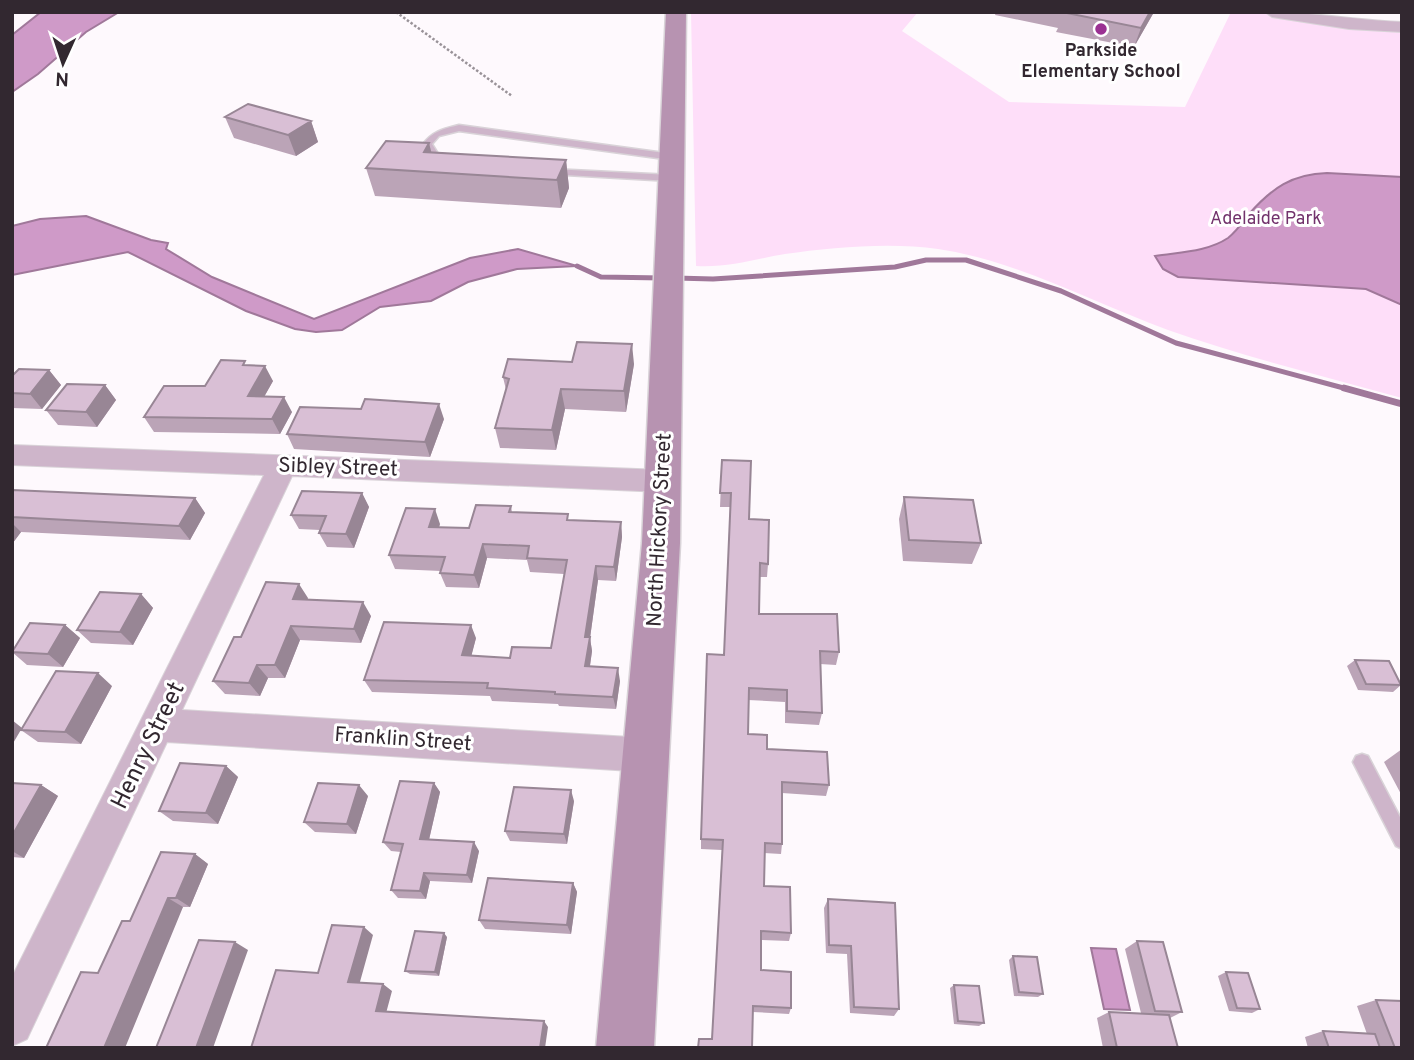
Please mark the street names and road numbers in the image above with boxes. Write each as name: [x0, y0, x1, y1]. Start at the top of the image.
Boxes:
street label: North Hickory Street: [641, 432, 679, 628]
street label: Sibley Street: [278, 452, 398, 484]
street label: Henry Street: [105, 677, 193, 815]
street label: Franklin Street: [333, 722, 473, 758]

